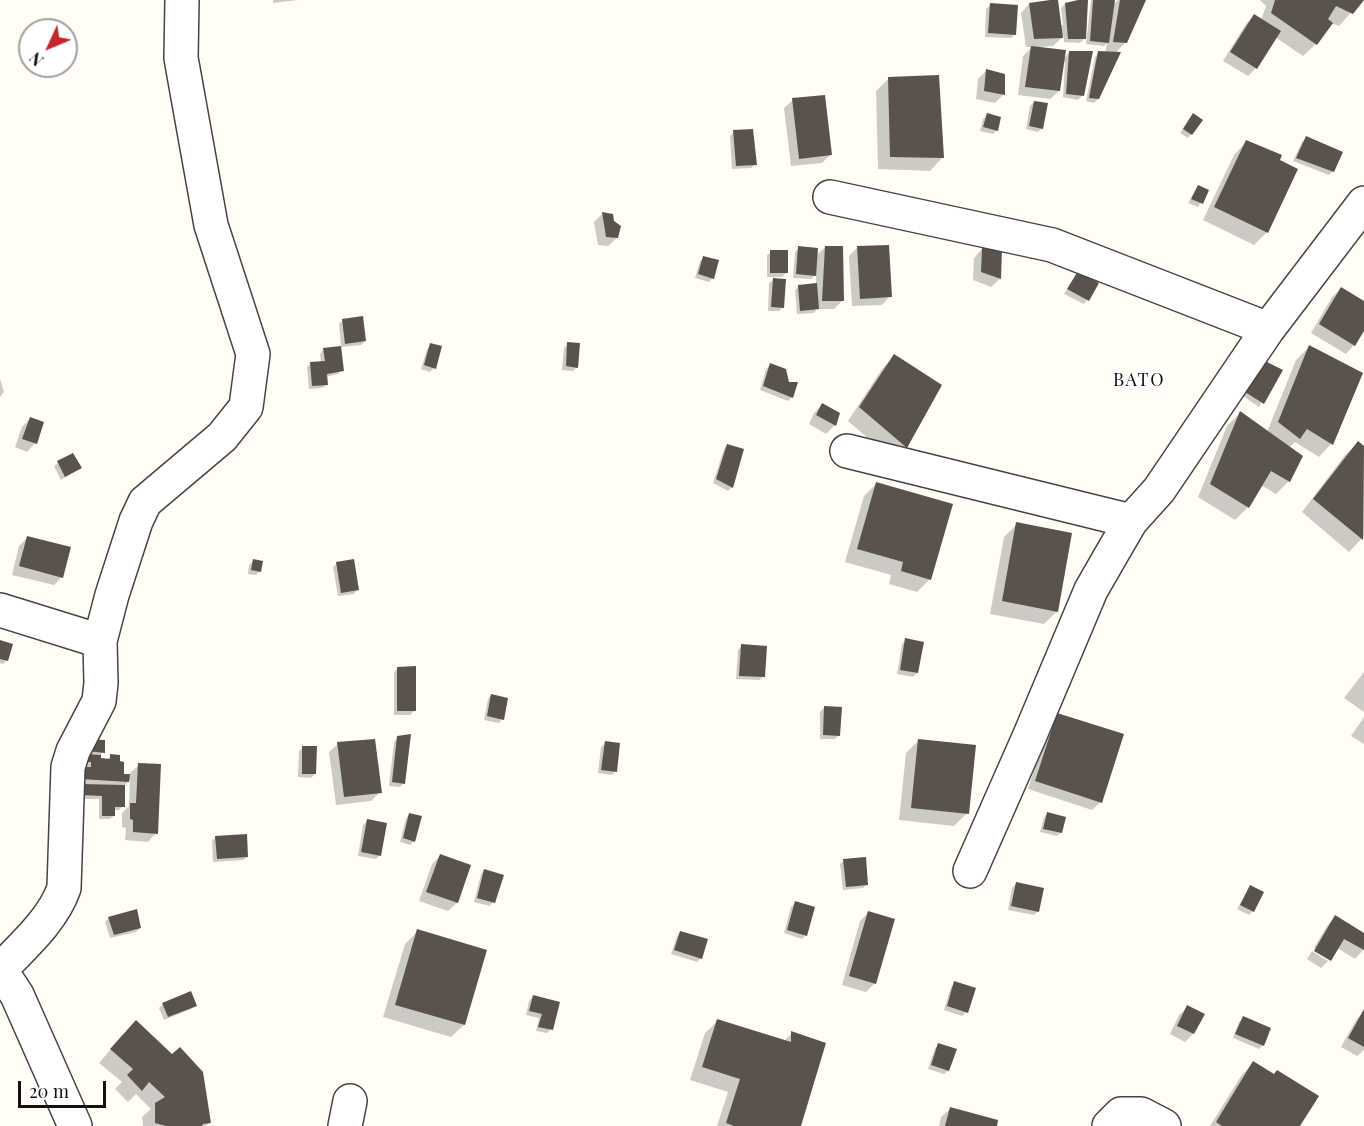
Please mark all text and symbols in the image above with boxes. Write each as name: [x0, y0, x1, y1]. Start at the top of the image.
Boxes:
north arrow: [18, 18, 78, 78]
text: N: [25, 48, 48, 71]
district label: BATO: [1113, 369, 1165, 391]
scale bar: [21, 1069, 110, 1107]
text: 20 m: [29, 1079, 69, 1103]

